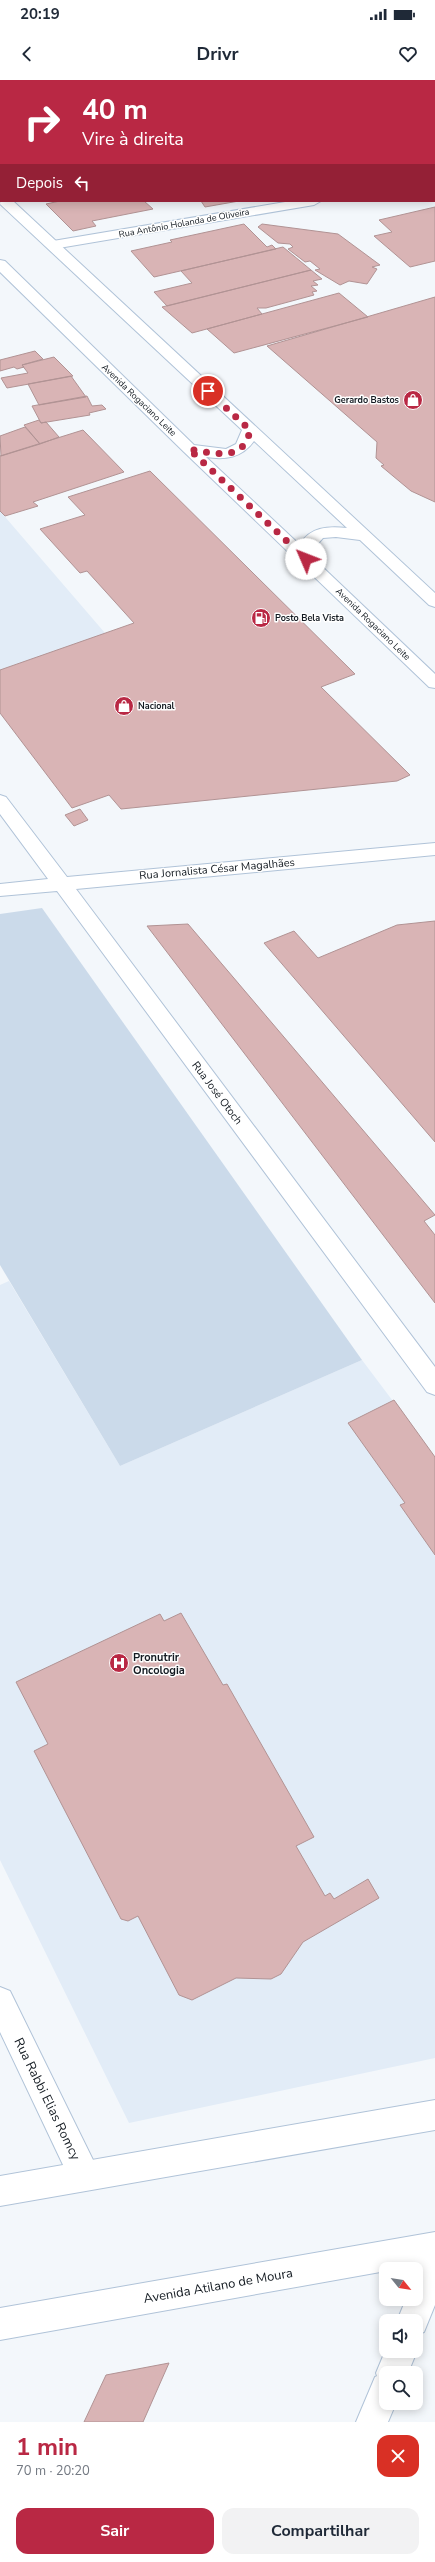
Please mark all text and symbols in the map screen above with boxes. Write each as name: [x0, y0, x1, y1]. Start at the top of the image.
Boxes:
text: 20:19: [20, 4, 60, 24]
text: Drivr: [197, 42, 238, 66]
icon: back: [16, 43, 38, 65]
icon: heart: [397, 43, 419, 65]
text: 40 m: [82, 91, 148, 129]
icon: right: [16, 96, 68, 148]
text: Vire à direita: [82, 127, 184, 151]
icon: left: [71, 172, 93, 194]
text: Depois: [16, 173, 63, 193]
street label: Rua Antônio Holanda de Oliveira: [118, 206, 251, 240]
street label: Avenida Rogaciano Leite: [99, 361, 179, 439]
pin: [191, 374, 225, 408]
icon: arrive: [197, 380, 219, 402]
shop icon: Gerardo Bastos: [402, 389, 424, 411]
place label: Gerardo Bastos: [334, 394, 400, 406]
position arrow: [285, 538, 327, 580]
street label: Avenida Rogaciano Leite: [333, 585, 413, 663]
fuel station icon: Posto Bela Vista: [250, 607, 272, 629]
place label: Posto Bela Vista: [275, 612, 344, 624]
shop icon: Nacional: [113, 695, 135, 717]
place label: Nacional: [138, 700, 175, 712]
street label: Rua Jornalista César Magalhães: [139, 855, 295, 883]
street label: Rua José Otoch: [188, 1058, 246, 1128]
place label: Pronutrir Oncologia: [133, 1650, 185, 1678]
hospital icon: Pronutrir Oncologia: [108, 1652, 130, 1674]
street label: Rua Rabbi Elias Romcy: [10, 2035, 85, 2163]
north arrow: [379, 2262, 423, 2306]
map controls: [379, 2262, 423, 2410]
street label: Avenida Atilano de Moura: [142, 2264, 294, 2308]
button: sound: [379, 2314, 423, 2358]
button: search: [379, 2366, 423, 2410]
text: 1 min: [16, 2431, 78, 2463]
button: close: [377, 2435, 419, 2477]
text: 70 m · 20:20: [16, 2462, 90, 2480]
button: Sair: [16, 2508, 214, 2554]
button: Compartilhar: [222, 2508, 419, 2554]

